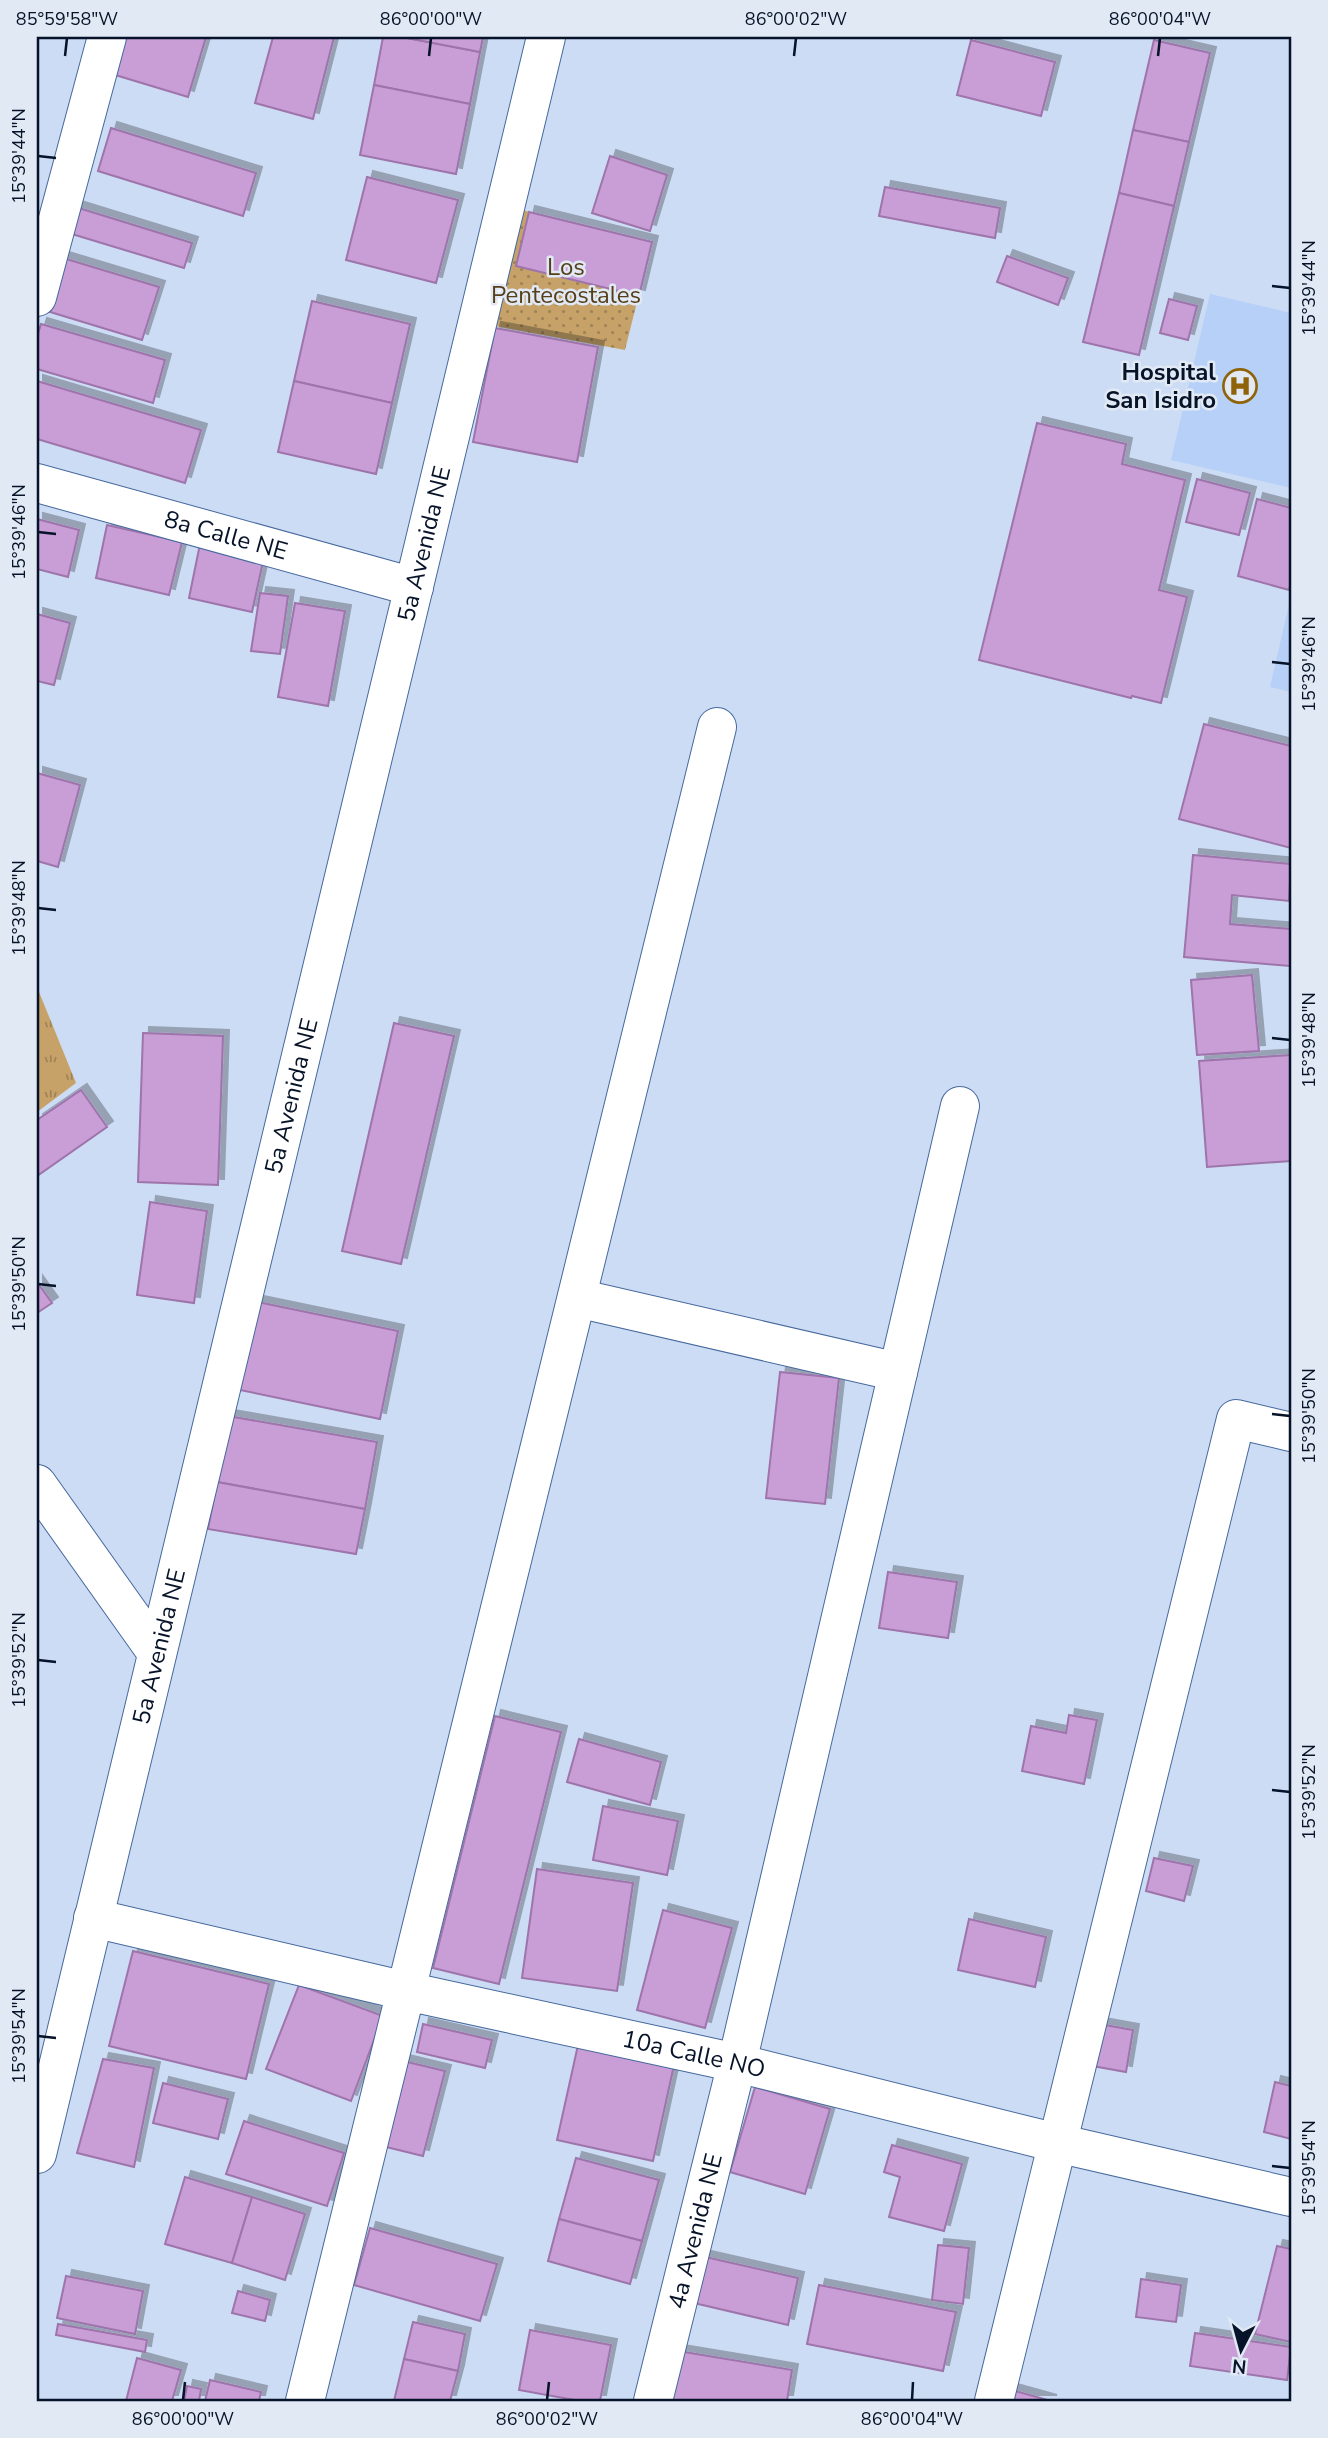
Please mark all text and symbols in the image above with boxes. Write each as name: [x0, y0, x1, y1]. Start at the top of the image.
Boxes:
text: 85°59'58"W: [16, 7, 118, 31]
text: 86°00'00"W: [380, 7, 482, 31]
text: 86°00'02"W: [745, 7, 847, 31]
text: 86°00'04"W: [1109, 7, 1211, 31]
text: 15°39'44"N: [7, 108, 31, 204]
text: 15°39'44"N: [1297, 240, 1321, 336]
park label: Los Pentecostales: [491, 251, 641, 311]
place label: Hospital San Isidro: [1105, 356, 1216, 416]
hospital icon: Hospital San Isidro: [1221, 367, 1259, 405]
street label: 5a Avenida NE: [390, 463, 458, 625]
text: 15°39'46"N: [7, 484, 31, 580]
street label: 8a Calle NE: [161, 503, 291, 567]
text: 15°39'46"N: [1297, 616, 1321, 712]
text: 15°39'48"N: [7, 860, 31, 956]
text: 15°39'48"N: [1297, 992, 1321, 1088]
street label: 5a Avenida NE: [257, 1015, 325, 1177]
text: 15°39'50"N: [7, 1236, 31, 1332]
text: 15°39'50"N: [1297, 1368, 1321, 1464]
street label: 5a Avenida NE: [125, 1565, 193, 1728]
text: 15°39'52"N: [7, 1612, 31, 1708]
text: 15°39'52"N: [1297, 1744, 1321, 1840]
text: 15°39'54"N: [7, 1988, 31, 2084]
street label: 10a Calle NO: [619, 2023, 769, 2085]
text: 15°39'54"N: [1297, 2120, 1321, 2216]
street label: 4a Avenida NE: [660, 2150, 730, 2312]
north arrow: [1206, 2316, 1276, 2386]
text: N: [1231, 2352, 1248, 2380]
text: 86°00'00"W: [132, 2407, 234, 2431]
text: 86°00'02"W: [496, 2407, 598, 2431]
text: 86°00'04"W: [861, 2407, 963, 2431]

